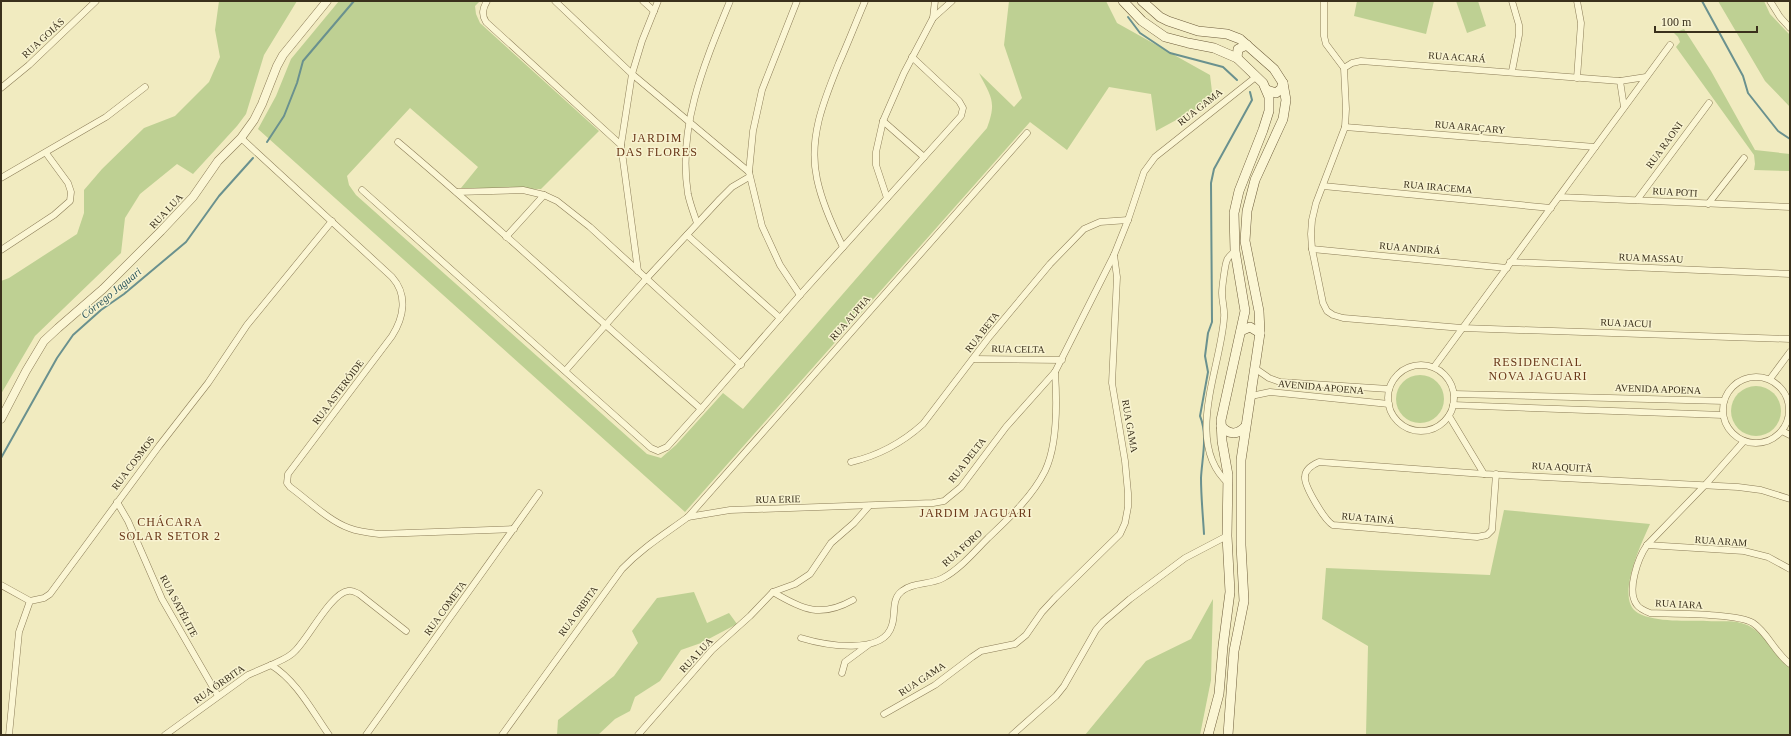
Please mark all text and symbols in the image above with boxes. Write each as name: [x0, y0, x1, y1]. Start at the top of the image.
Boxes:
scale bar: [1655, 8, 1757, 34]
text: 100 m: [1661, 15, 1692, 29]
street label: RUA GOIÁS: [20, 16, 66, 60]
street label: RUA ACARÁ: [1428, 50, 1487, 65]
street label: RUA GAMA: [1175, 86, 1225, 128]
street label: RUA ARAÇARY: [1434, 118, 1506, 136]
street label: RUA RAONI: [1643, 120, 1685, 170]
district label: JARDIM DAS FLORES: [616, 131, 698, 159]
street label: RUA IRACEMA: [1403, 179, 1474, 196]
street label: RUA POTI: [1652, 185, 1698, 199]
street label: RUA LUA: [147, 191, 185, 231]
street label: RUA ANDIRÁ: [1379, 240, 1442, 256]
street label: RUA MASSAU: [1618, 251, 1684, 265]
water label: Córrego Jaguari: [79, 265, 143, 321]
street label: RUA ALPHA: [828, 293, 873, 343]
street label: RUA BETA: [963, 309, 1002, 354]
street label: RUA JACUI: [1600, 317, 1652, 329]
street label: RUA CELTA: [991, 343, 1046, 355]
district label: RESIDENCIAL NOVA JAGUARI: [1489, 355, 1587, 383]
street label: RUA ASTERÓIDE: [310, 358, 366, 426]
street label: AVENIDA APOENA: [1278, 378, 1365, 396]
street label: AVENIDA APOENA: [1615, 382, 1702, 396]
street label: RUA GAMA: [1120, 399, 1140, 454]
street label: RUA COSMOS: [109, 434, 157, 492]
street label: RUA DELTA: [946, 435, 988, 485]
street label: RUA AQUITÃ: [1531, 460, 1593, 474]
street label: RUA ERIE: [755, 493, 801, 505]
district label: JARDIM JAGUARI: [919, 506, 1033, 520]
street label: RUA TAINÁ: [1341, 510, 1396, 526]
district label: CHÁCARA SOLAR SETOR 2: [119, 515, 221, 543]
street label: RUA FORO: [940, 527, 984, 569]
street label: RUA ARAM: [1694, 534, 1748, 548]
street label: RUA SATÉLITE: [158, 573, 200, 639]
street label: RUA COMETA: [422, 578, 469, 637]
street label: RUA ORBITA: [556, 583, 600, 638]
street label: RUA IARA: [1655, 597, 1704, 611]
street label: RUA LUA: [677, 635, 715, 675]
street label: RUA GAMA: [897, 659, 948, 698]
street label: RUA ÓRBITA: [191, 662, 247, 706]

